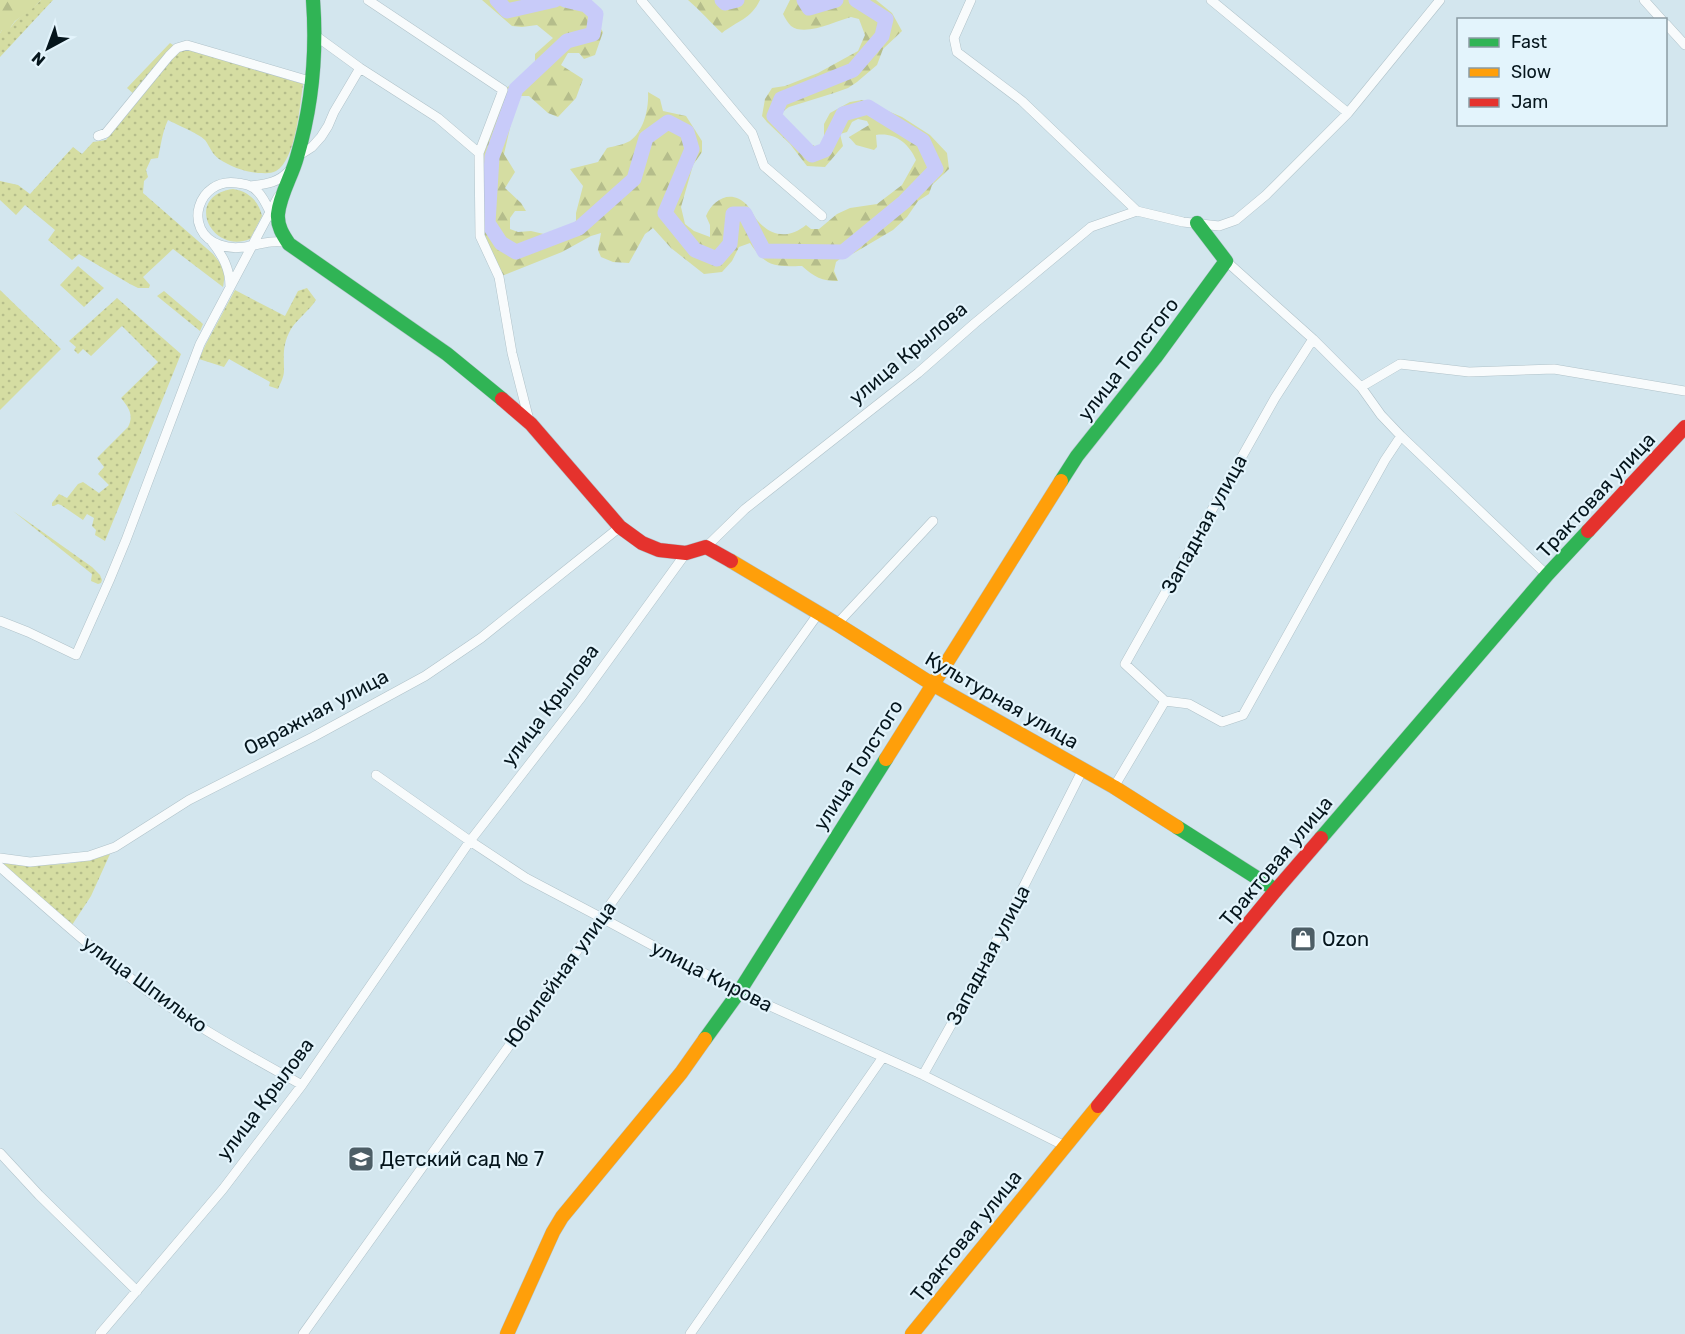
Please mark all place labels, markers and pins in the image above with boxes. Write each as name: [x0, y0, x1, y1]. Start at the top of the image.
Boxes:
shop icon: Ozon: [1288, 924, 1318, 954]
place label: Ozon: [1322, 927, 1369, 951]
school or university icon: Детский сад № 7: [346, 1144, 376, 1174]
place label: Детский сад № 7: [380, 1147, 544, 1171]

